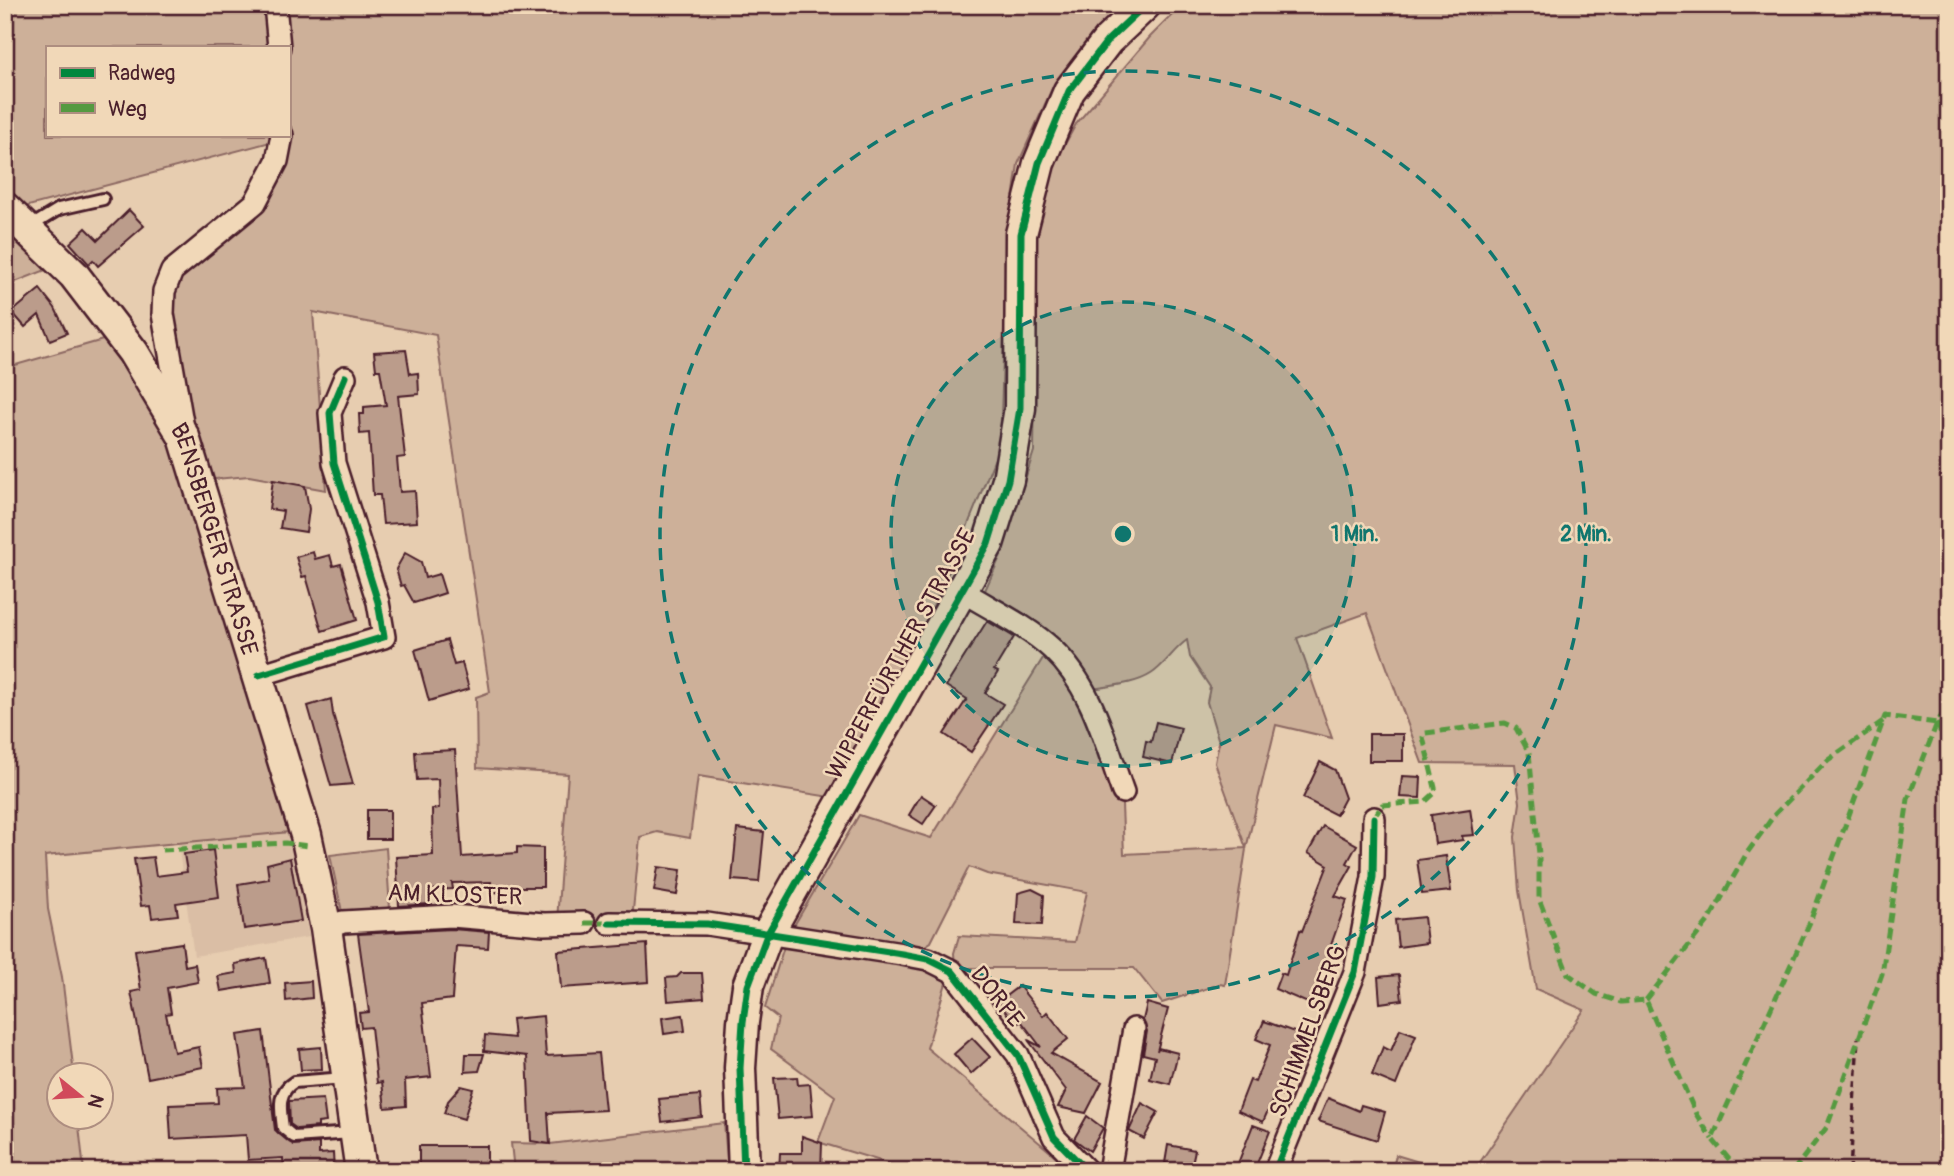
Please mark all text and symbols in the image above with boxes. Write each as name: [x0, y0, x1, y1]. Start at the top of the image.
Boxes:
legend: [46, 46, 290, 136]
text: Radweg: [108, 60, 175, 87]
text: Weg: [108, 96, 147, 123]
street label: BENSBERGER STRASSE: [164, 417, 265, 659]
text: 1 Min.: [1331, 521, 1379, 548]
text: 2 Min.: [1560, 521, 1612, 548]
centre of rings: [1111, 522, 1135, 546]
street label: WIPPERFÜRTHER STRASSE: [820, 524, 982, 784]
street label: AM KLOSTER: [387, 878, 523, 912]
street label: SCHIMMELSBERG: [1263, 941, 1353, 1121]
street label: DORPE: [964, 961, 1030, 1033]
north arrow: [46, 1060, 116, 1130]
text: N: [82, 1091, 109, 1111]

